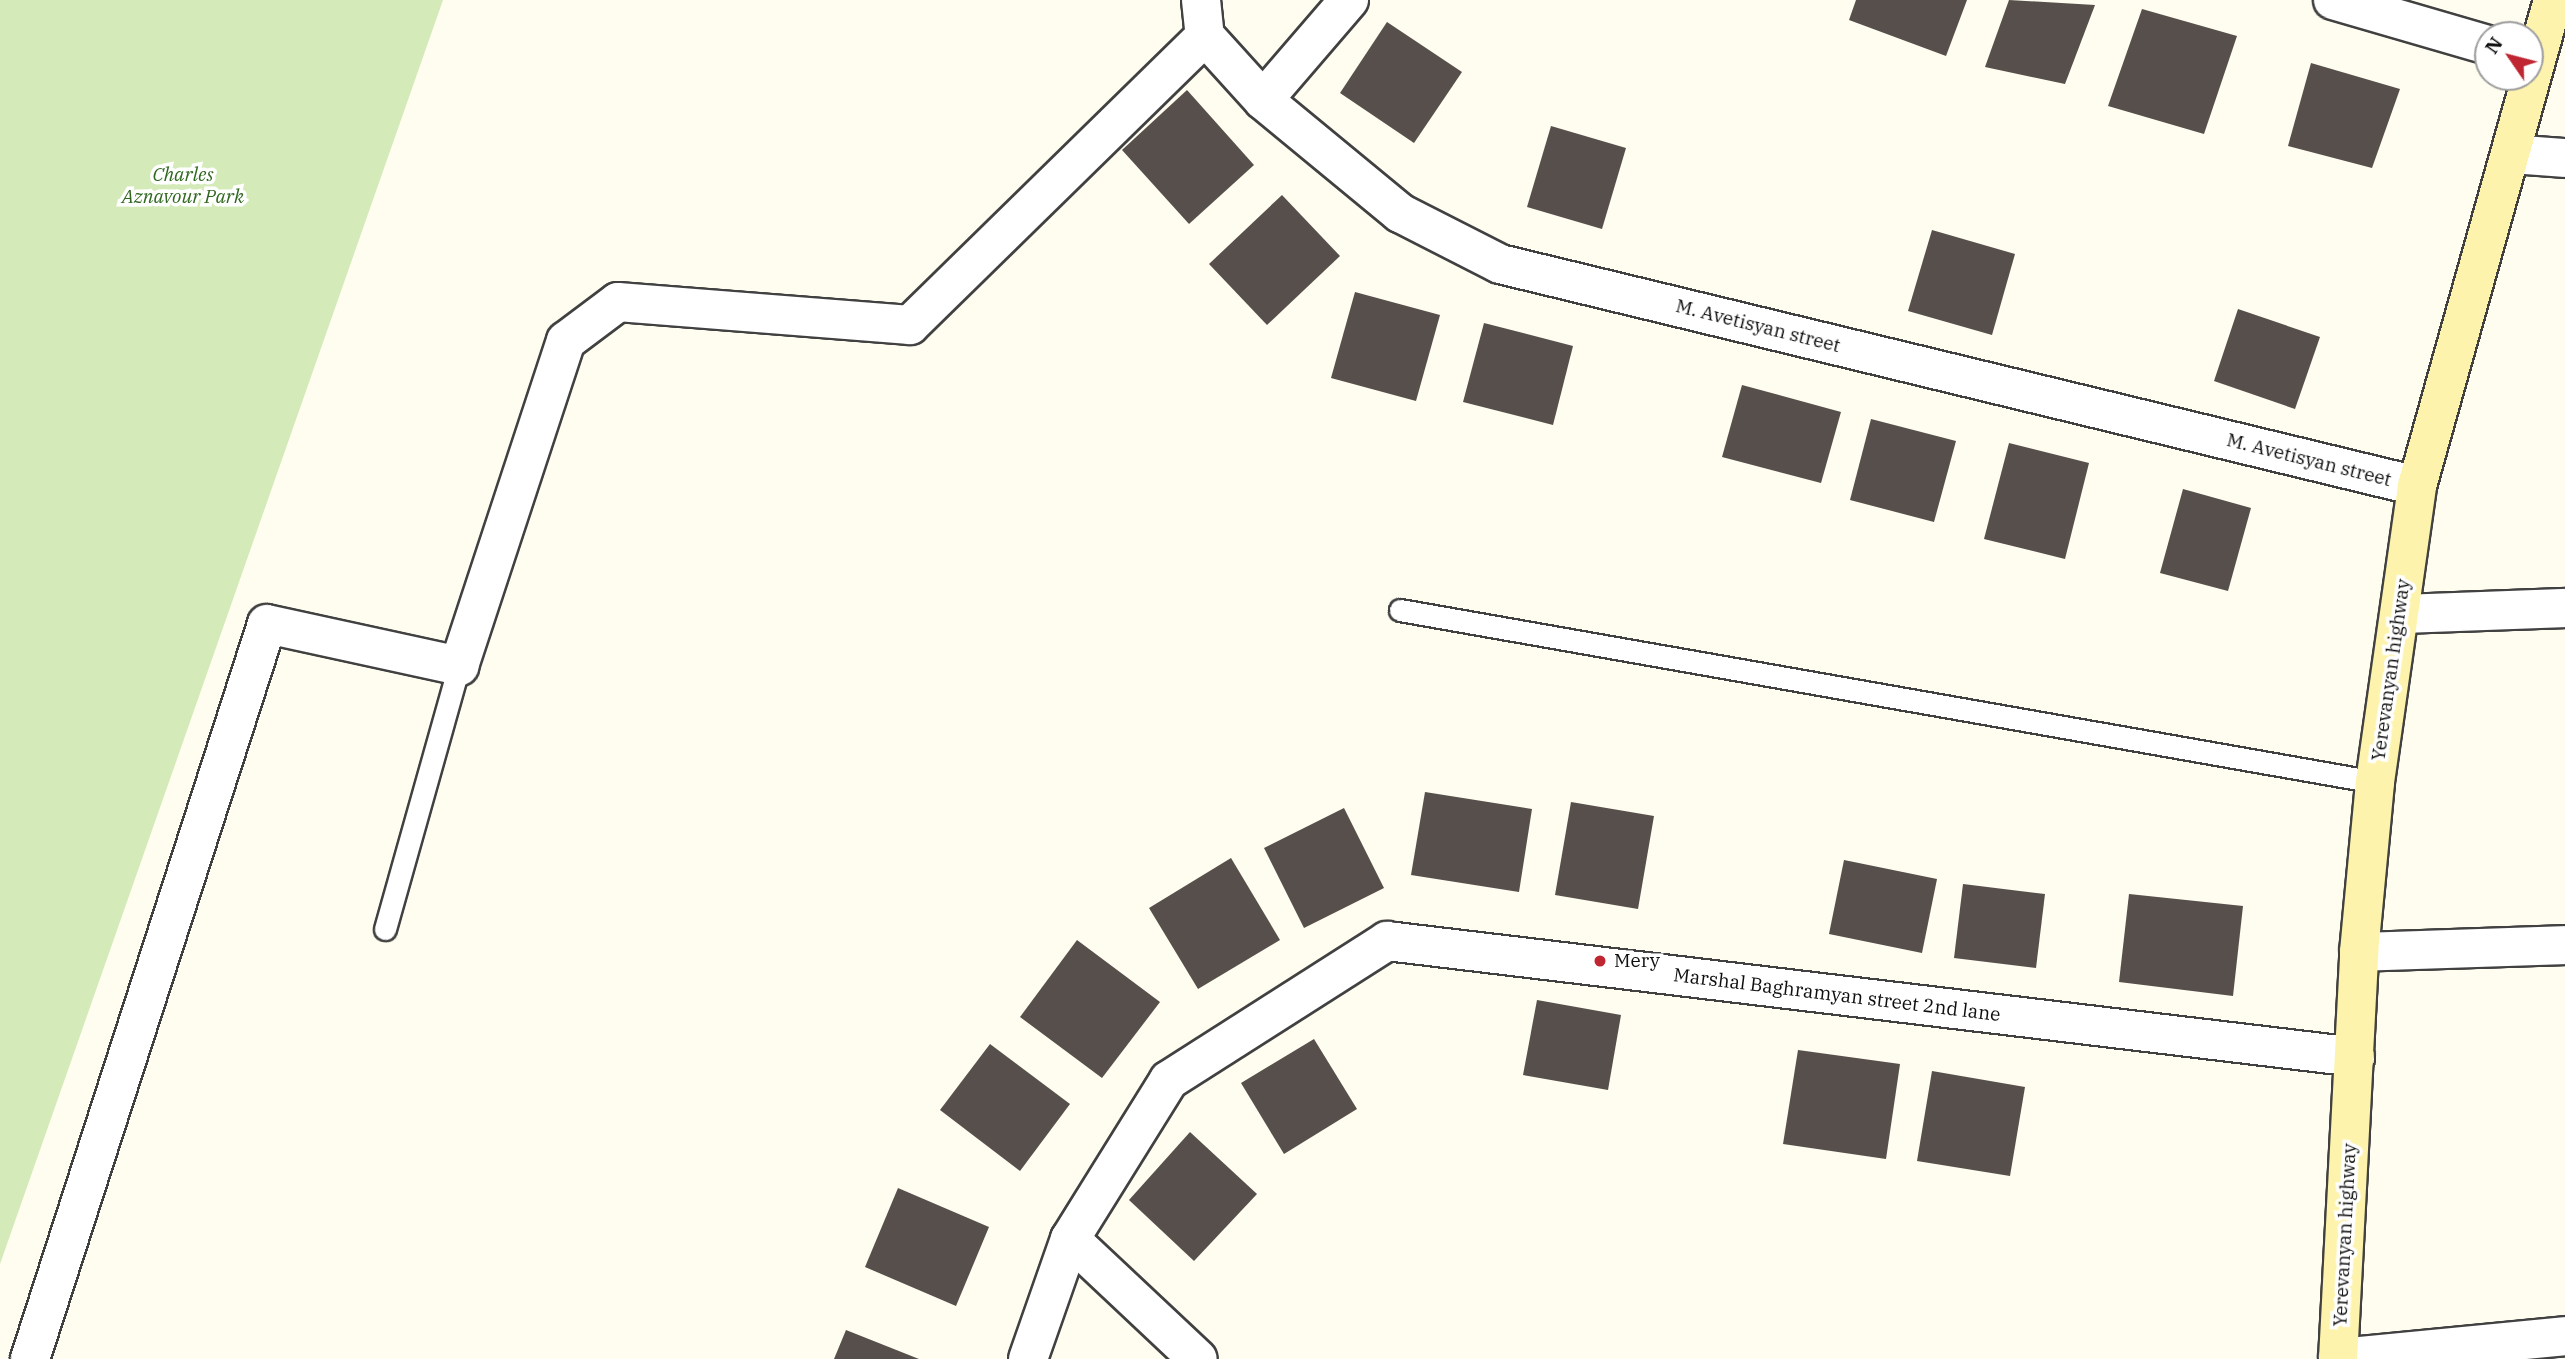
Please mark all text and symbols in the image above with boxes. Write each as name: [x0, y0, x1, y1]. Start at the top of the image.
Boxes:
north arrow: [2474, 21, 2544, 91]
text: N: [2479, 32, 2508, 58]
park label: Charles Aznavour Park: [122, 164, 244, 208]
street label: M. Avetisyan street: [1673, 295, 1843, 357]
street label: M. Avetisyan street: [2224, 429, 2394, 491]
street label: Yerevanyan highway: [2367, 578, 2415, 762]
place label: Mery: [1614, 950, 1660, 972]
marker: Mery: [1592, 953, 1608, 969]
street label: Marshal Baghramyan street 2nd lane: [1672, 964, 2002, 1026]
street label: Yerevanyan highway: [2329, 1143, 2361, 1327]

